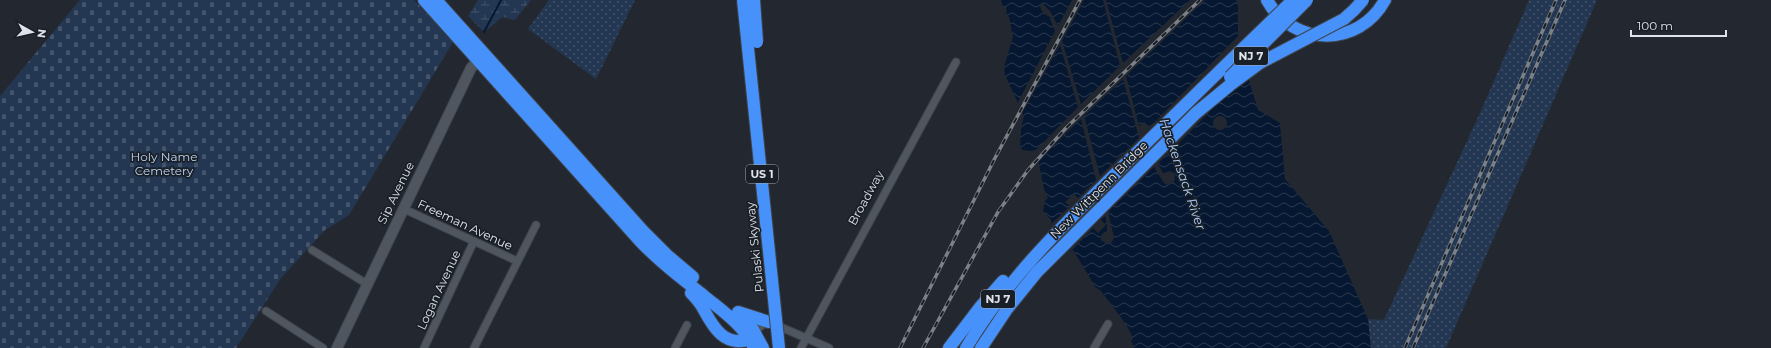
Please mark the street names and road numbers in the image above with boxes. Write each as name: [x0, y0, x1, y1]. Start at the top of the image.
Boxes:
road number: NJ 7: [1234, 47, 1268, 65]
street label: New Wittpenn Bridge: [1047, 138, 1151, 242]
street label: Sip Avenue: [374, 159, 417, 226]
road number: US 1: [746, 165, 778, 183]
street label: Broadway: [844, 167, 887, 228]
street label: Freeman Avenue: [415, 196, 515, 253]
street label: Pulaski Skyway: [742, 201, 767, 293]
street label: Logan Avenue: [414, 247, 464, 332]
road number: NJ 7: [981, 290, 1015, 308]

